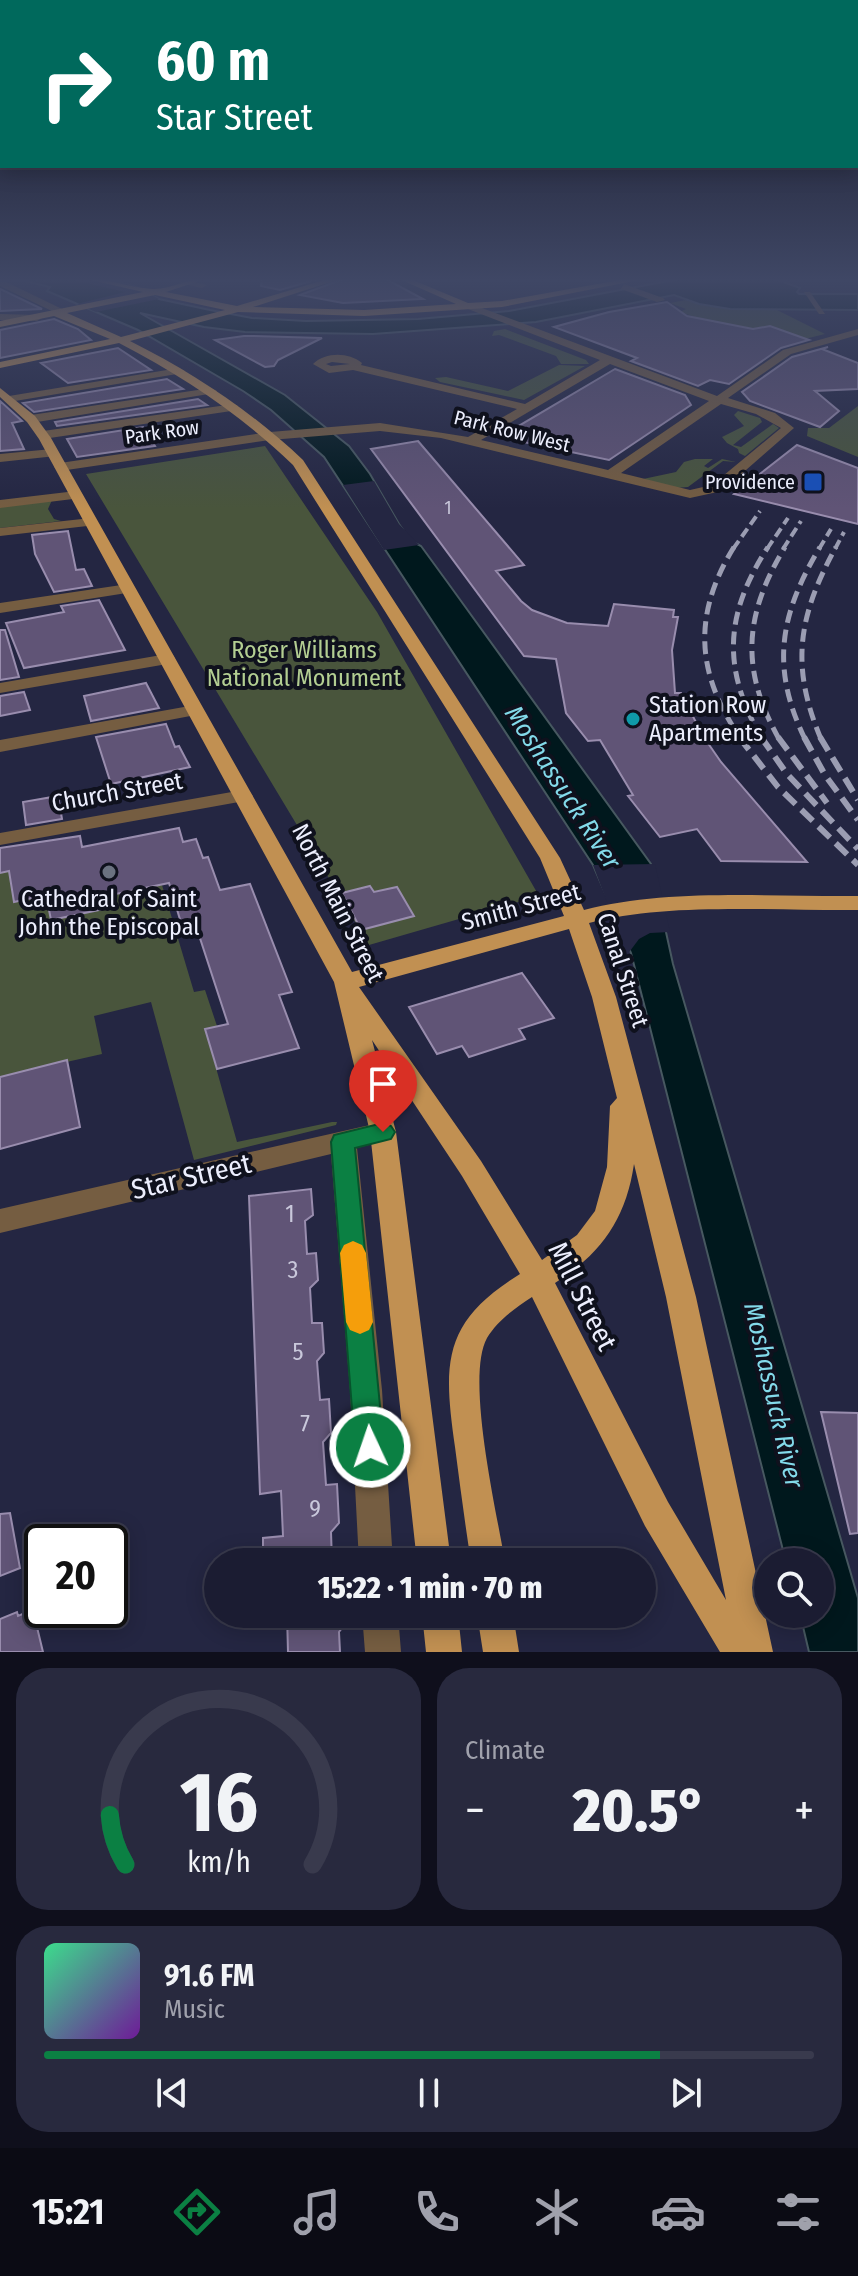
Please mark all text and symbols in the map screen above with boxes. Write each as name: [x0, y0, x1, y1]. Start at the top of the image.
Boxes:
text: 60 m: [156, 28, 270, 95]
icon: right: [24, 32, 128, 136]
text: Star Street: [156, 96, 313, 140]
street label: Park Row West: [451, 405, 573, 457]
street label: Park Row: [123, 415, 201, 449]
place label: Providence: [705, 470, 795, 494]
marker: Providence: [802, 471, 824, 493]
house number: 1: [444, 497, 452, 519]
park label: Roger Williams National Monument: [207, 636, 401, 692]
place label: Station Row Apartments: [649, 691, 766, 747]
water label: Moshassuck River: [498, 700, 628, 876]
marker: Station Row Apartments: [624, 710, 642, 728]
street label: Church Street: [49, 767, 185, 817]
street label: North Main Street: [286, 819, 390, 987]
marker: Cathedral of Saint John the Episcopal: [100, 863, 118, 881]
street label: Smith Street: [459, 878, 583, 936]
place label: Cathedral of Saint John the Episcopal: [18, 885, 200, 941]
street label: Canal Street: [591, 909, 655, 1031]
pin: [349, 1050, 417, 1132]
icon: arrive: [361, 1062, 405, 1106]
street label: Star Street: [128, 1147, 255, 1206]
house number: 1: [285, 1200, 295, 1228]
street label: Mill Street: [541, 1237, 624, 1357]
house number: 3: [288, 1256, 298, 1284]
water label: Moshassuck River: [737, 1300, 810, 1491]
house number: 5: [292, 1338, 304, 1366]
position arrow: [328, 1405, 412, 1489]
house number: 7: [300, 1410, 310, 1438]
house number: 9: [309, 1495, 321, 1523]
speed limit sign: 20: [24, 1524, 128, 1628]
map controls: [754, 1548, 834, 1628]
button: search: [754, 1548, 834, 1628]
text: 15:22 · 1 min · 70 m: [318, 1570, 542, 1606]
text: Climate: [465, 1735, 545, 1766]
text: 16: [179, 1753, 258, 1853]
text: 20.5°: [573, 1775, 706, 1847]
text: −: [465, 1784, 485, 1837]
text: +: [794, 1784, 814, 1837]
text: km/h: [187, 1845, 250, 1880]
text: 91.6 FM: [164, 1958, 254, 1994]
text: Music: [164, 1994, 225, 2025]
icon: previous: [150, 2071, 194, 2115]
icon: pause: [407, 2071, 451, 2115]
icon: next: [664, 2071, 708, 2115]
icon: directions: [169, 2184, 225, 2240]
icon: music: [289, 2184, 345, 2240]
icon: phone: [409, 2184, 465, 2240]
icon: climate: [529, 2184, 585, 2240]
icon: car: [650, 2184, 706, 2240]
icon: filters: [770, 2184, 826, 2240]
text: 15:21: [32, 2190, 105, 2234]

